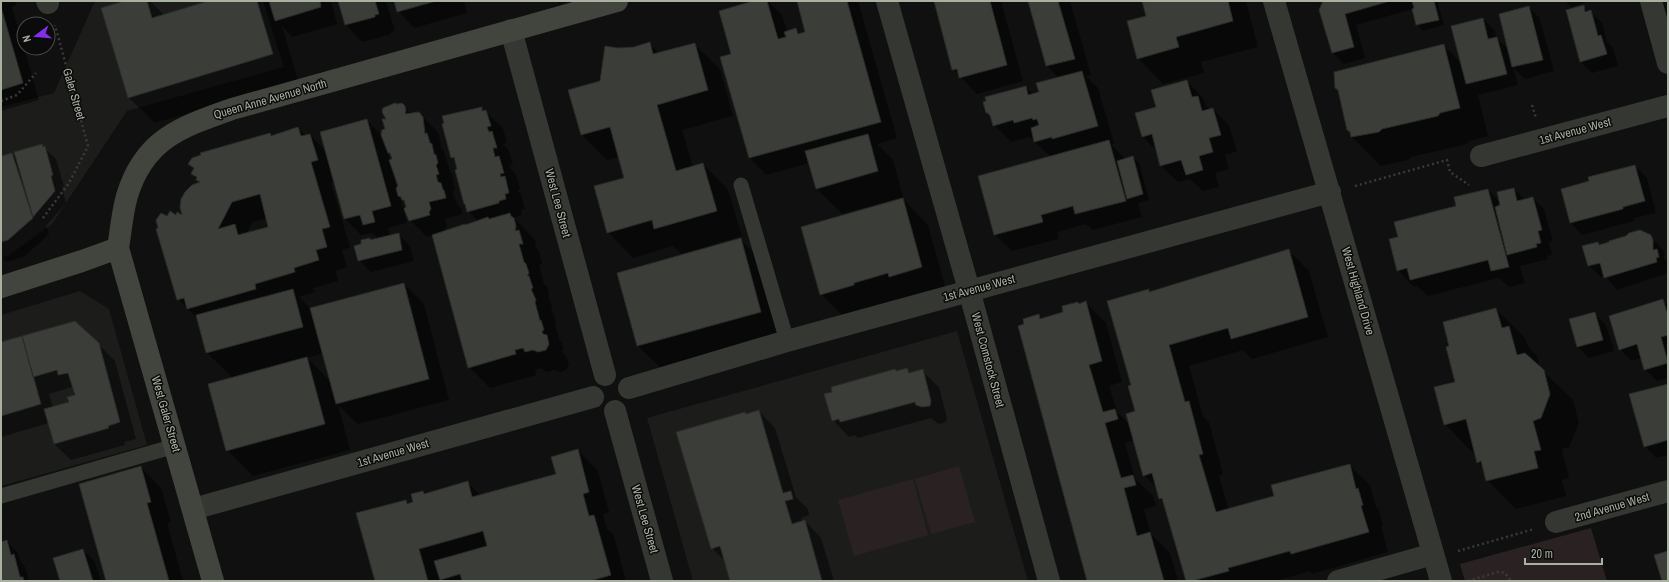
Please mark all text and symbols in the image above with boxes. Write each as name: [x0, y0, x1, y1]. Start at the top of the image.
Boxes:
north arrow: [16, 16, 56, 56]
text: N: [19, 34, 34, 44]
street label: Galer Street: [59, 66, 89, 122]
street label: Queen Anne Avenue North: [212, 75, 328, 123]
street label: 1st Avenue West: [1537, 114, 1613, 148]
street label: West Lee Street: [541, 167, 575, 239]
street label: West Highland Drive: [1338, 245, 1378, 337]
street label: 1st Avenue West: [941, 271, 1017, 305]
street label: West Comstock Street: [968, 311, 1008, 410]
street label: West Galer Street: [148, 374, 185, 454]
street label: 1st Avenue West: [355, 435, 431, 471]
street label: West Lee Street: [628, 483, 662, 555]
street label: 2nd Avenue West: [1573, 489, 1651, 525]
scale bar: [1525, 540, 1602, 566]
text: 20 m: [1531, 546, 1553, 562]

